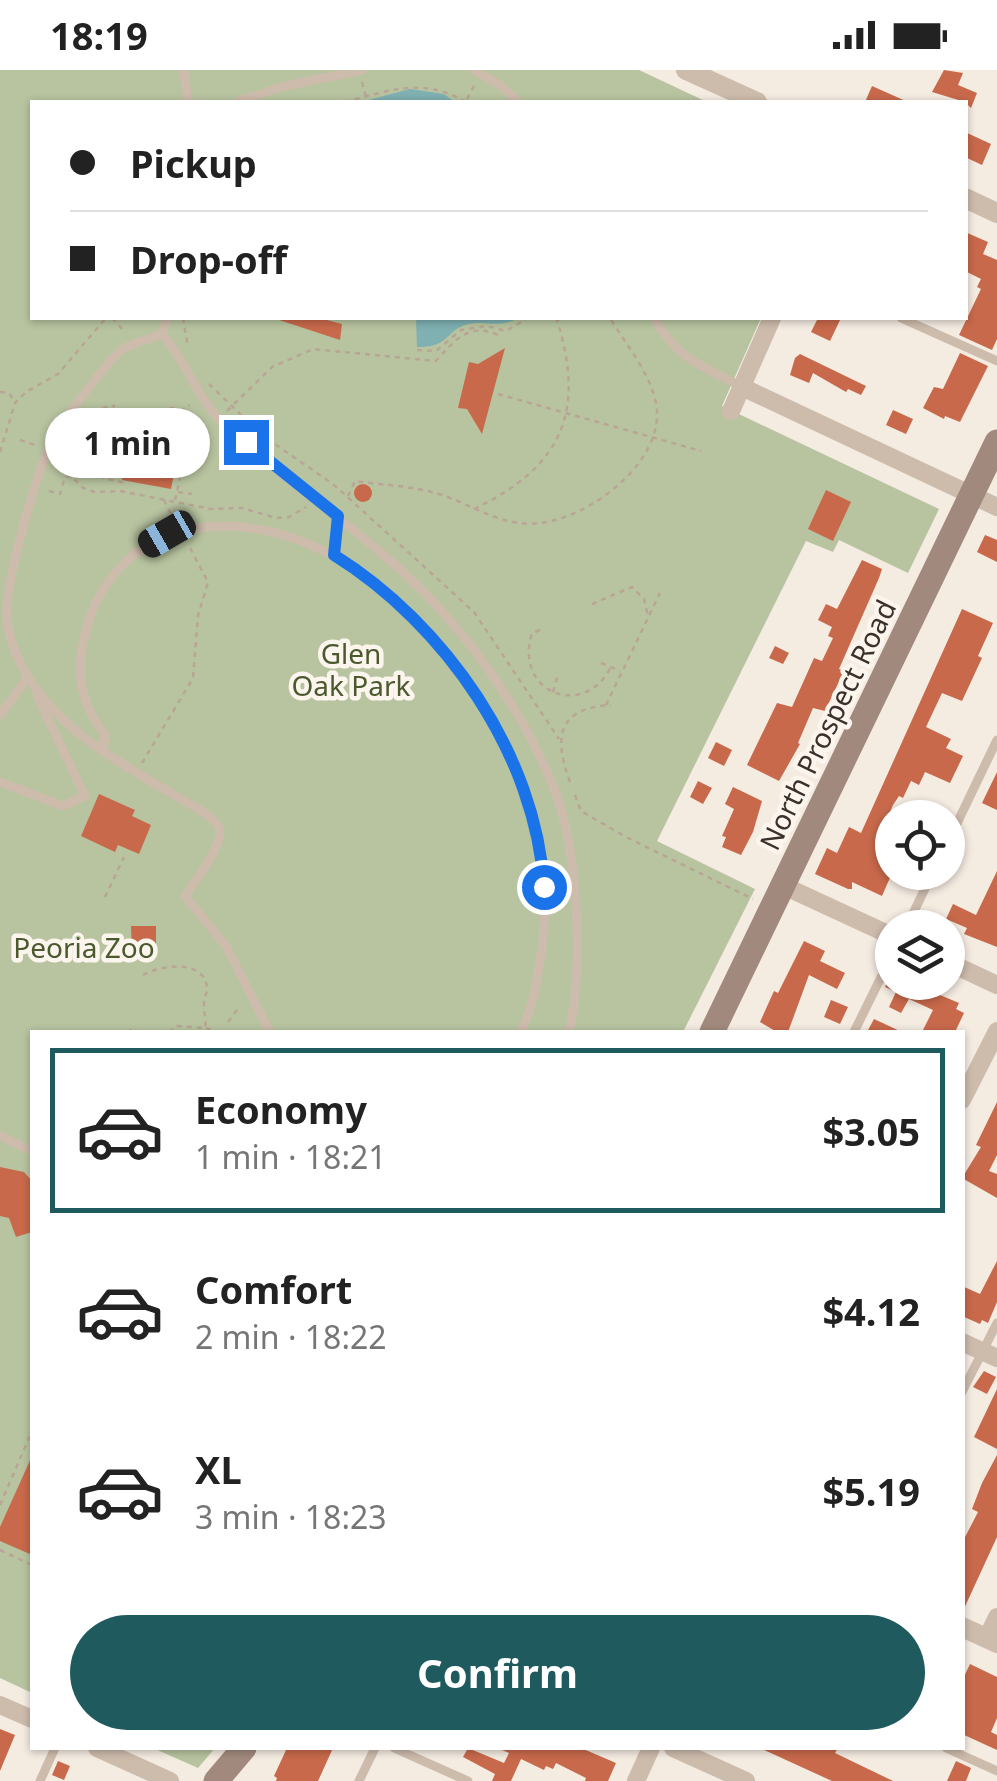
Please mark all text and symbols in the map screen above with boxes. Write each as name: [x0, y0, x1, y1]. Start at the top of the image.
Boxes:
text: 18:19: [50, 9, 148, 61]
text: Pickup: [130, 137, 257, 189]
text: Drop-off: [130, 233, 287, 285]
callout: 1 min: [46, 407, 211, 477]
route end: [224, 420, 269, 465]
text: 1 min: [83, 421, 172, 464]
car: [134, 506, 200, 562]
street label: North Prospect Road: [750, 593, 904, 856]
park label: Glen Oak Park: [292, 634, 411, 704]
map controls: [875, 800, 965, 1000]
button: locate: [875, 800, 965, 890]
route start: [522, 865, 567, 910]
button: layers: [875, 910, 965, 1000]
park label: Peoria Zoo: [13, 928, 155, 966]
text: Economy: [195, 1083, 367, 1135]
icon: car: [75, 1086, 165, 1176]
text: $3.05: [822, 1105, 920, 1157]
text: 1 min · 18:21: [195, 1135, 387, 1178]
text: Comfort: [195, 1263, 352, 1315]
icon: car: [75, 1266, 165, 1356]
text: $4.12: [822, 1285, 920, 1337]
text: 2 min · 18:22: [195, 1315, 387, 1358]
text: XL: [195, 1443, 242, 1495]
icon: car: [75, 1446, 165, 1536]
text: $5.19: [822, 1465, 920, 1517]
text: 3 min · 18:23: [195, 1495, 387, 1538]
button: Confirm: [70, 1615, 925, 1730]

